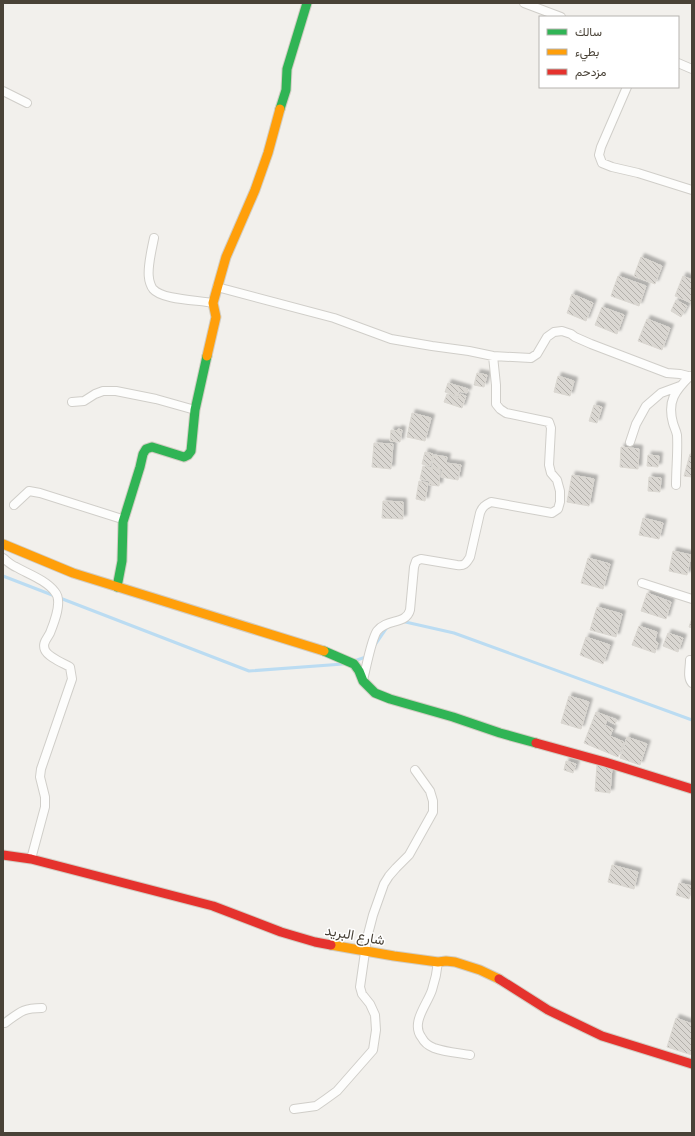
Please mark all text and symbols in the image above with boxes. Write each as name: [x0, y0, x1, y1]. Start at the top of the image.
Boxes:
legend: [539, 16, 679, 88]
text: سالك: [575, 22, 602, 41]
text: بطيء: [575, 42, 599, 62]
text: مزدحم: [575, 62, 606, 81]
street label: شارع البريد: [323, 919, 387, 951]

